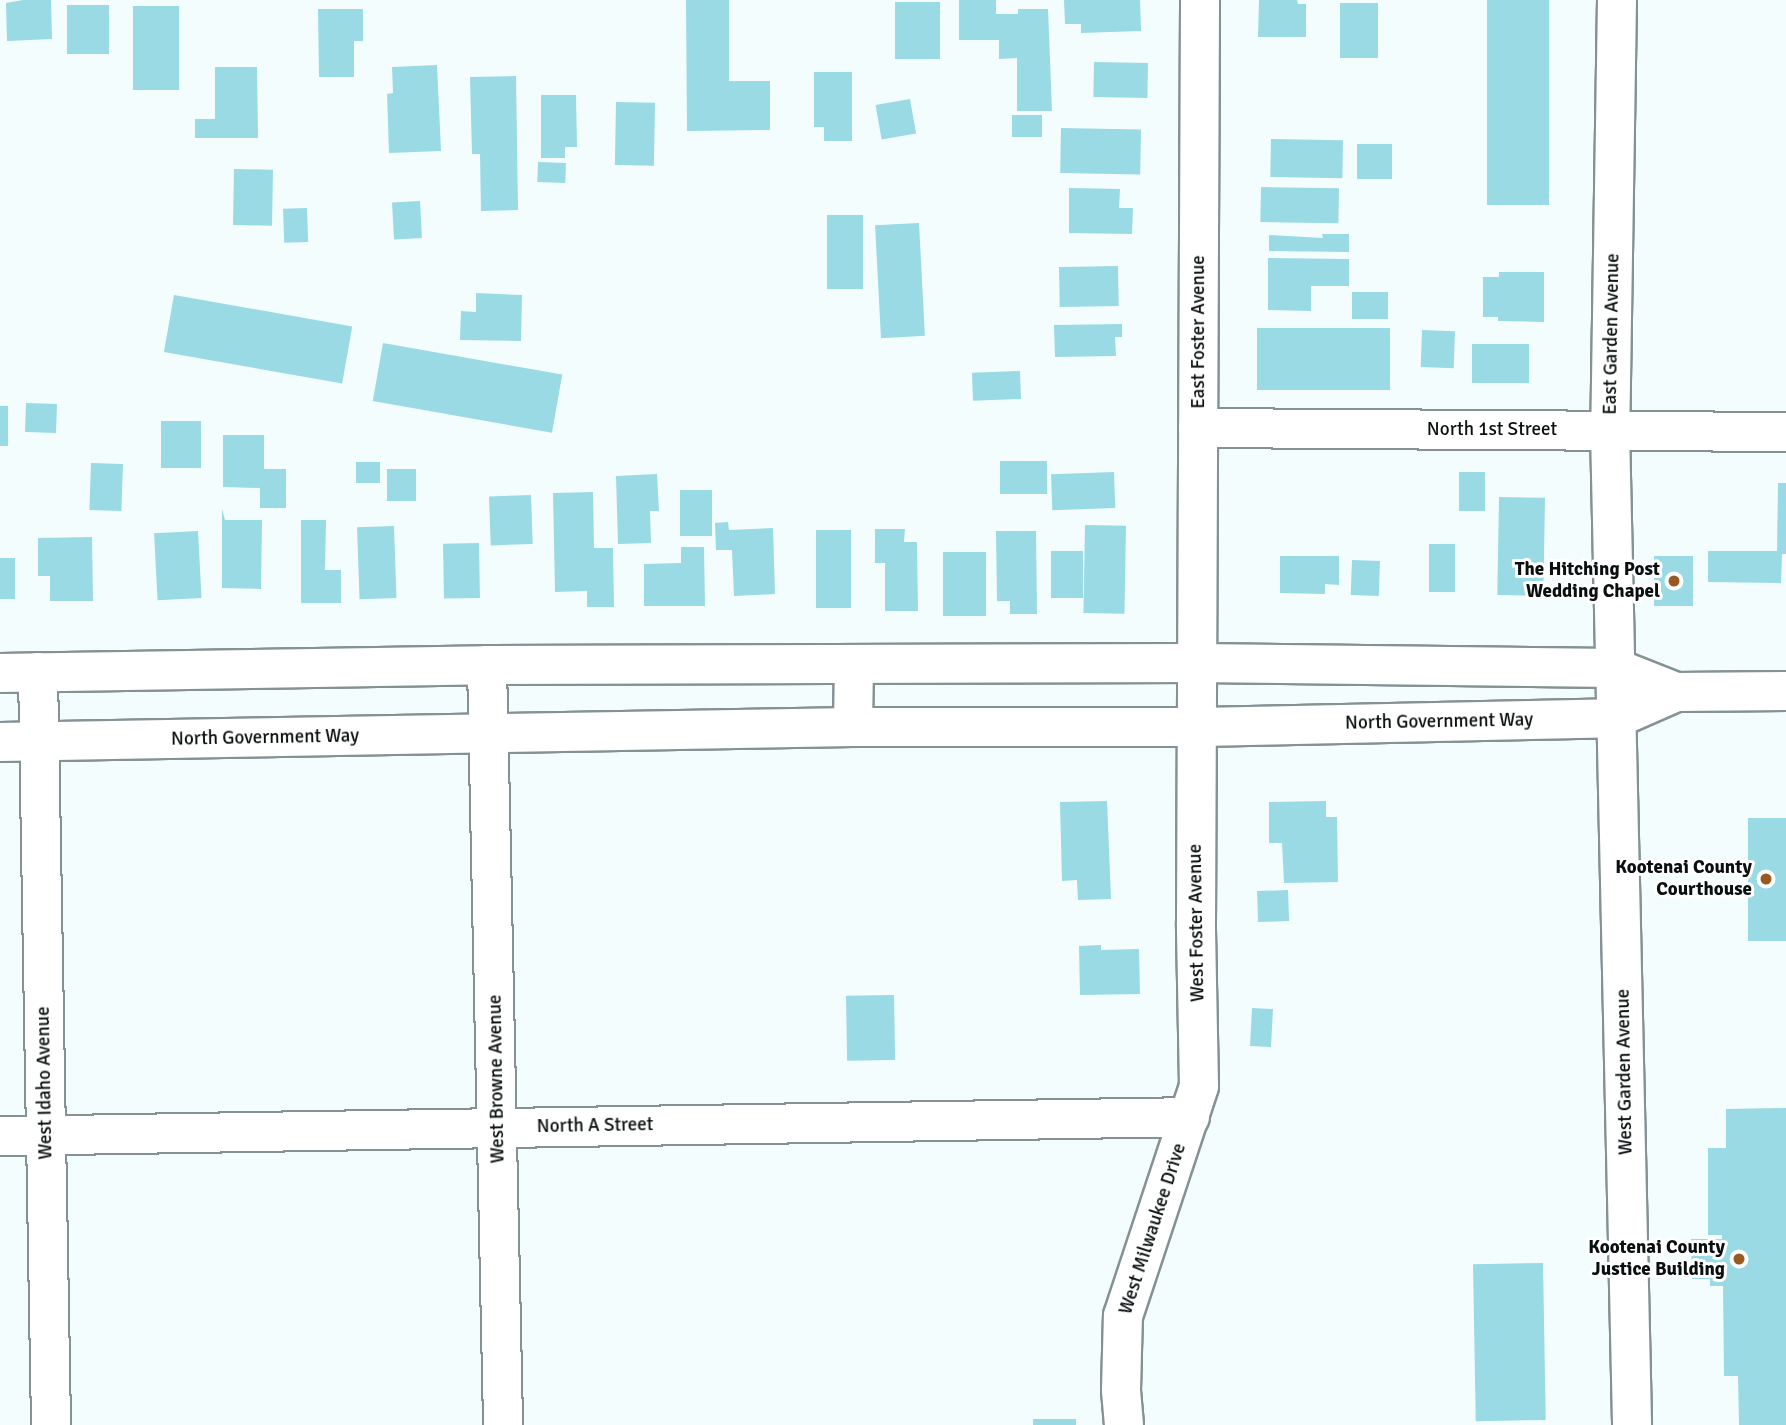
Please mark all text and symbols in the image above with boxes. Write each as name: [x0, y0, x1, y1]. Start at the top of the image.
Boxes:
street label: East Garden Avenue: [1599, 253, 1625, 415]
street label: East Foster Avenue: [1188, 255, 1210, 409]
street label: North 1st Street: [1427, 419, 1557, 441]
place label: The Hitching Post Wedding Chapel: [1515, 559, 1660, 603]
marker: The Hitching Post Wedding Chapel: [1666, 573, 1682, 589]
street label: North Government Way: [1345, 709, 1533, 735]
street label: North Government Way: [171, 725, 359, 751]
street label: West Foster Avenue: [1184, 844, 1210, 1002]
place label: Kootenai County Courthouse: [1615, 857, 1752, 901]
marker: Kootenai County Courthouse: [1758, 871, 1774, 887]
street label: West Garden Avenue: [1612, 989, 1638, 1155]
street label: West Browne Avenue: [484, 994, 510, 1164]
street label: West Idaho Avenue: [32, 1006, 58, 1160]
street label: North A Street: [536, 1114, 654, 1138]
street label: West Milwaukee Drive: [1115, 1141, 1191, 1317]
place label: Kootenai County Justice Building: [1588, 1237, 1725, 1281]
marker: Kootenai County Justice Building: [1731, 1251, 1747, 1267]

